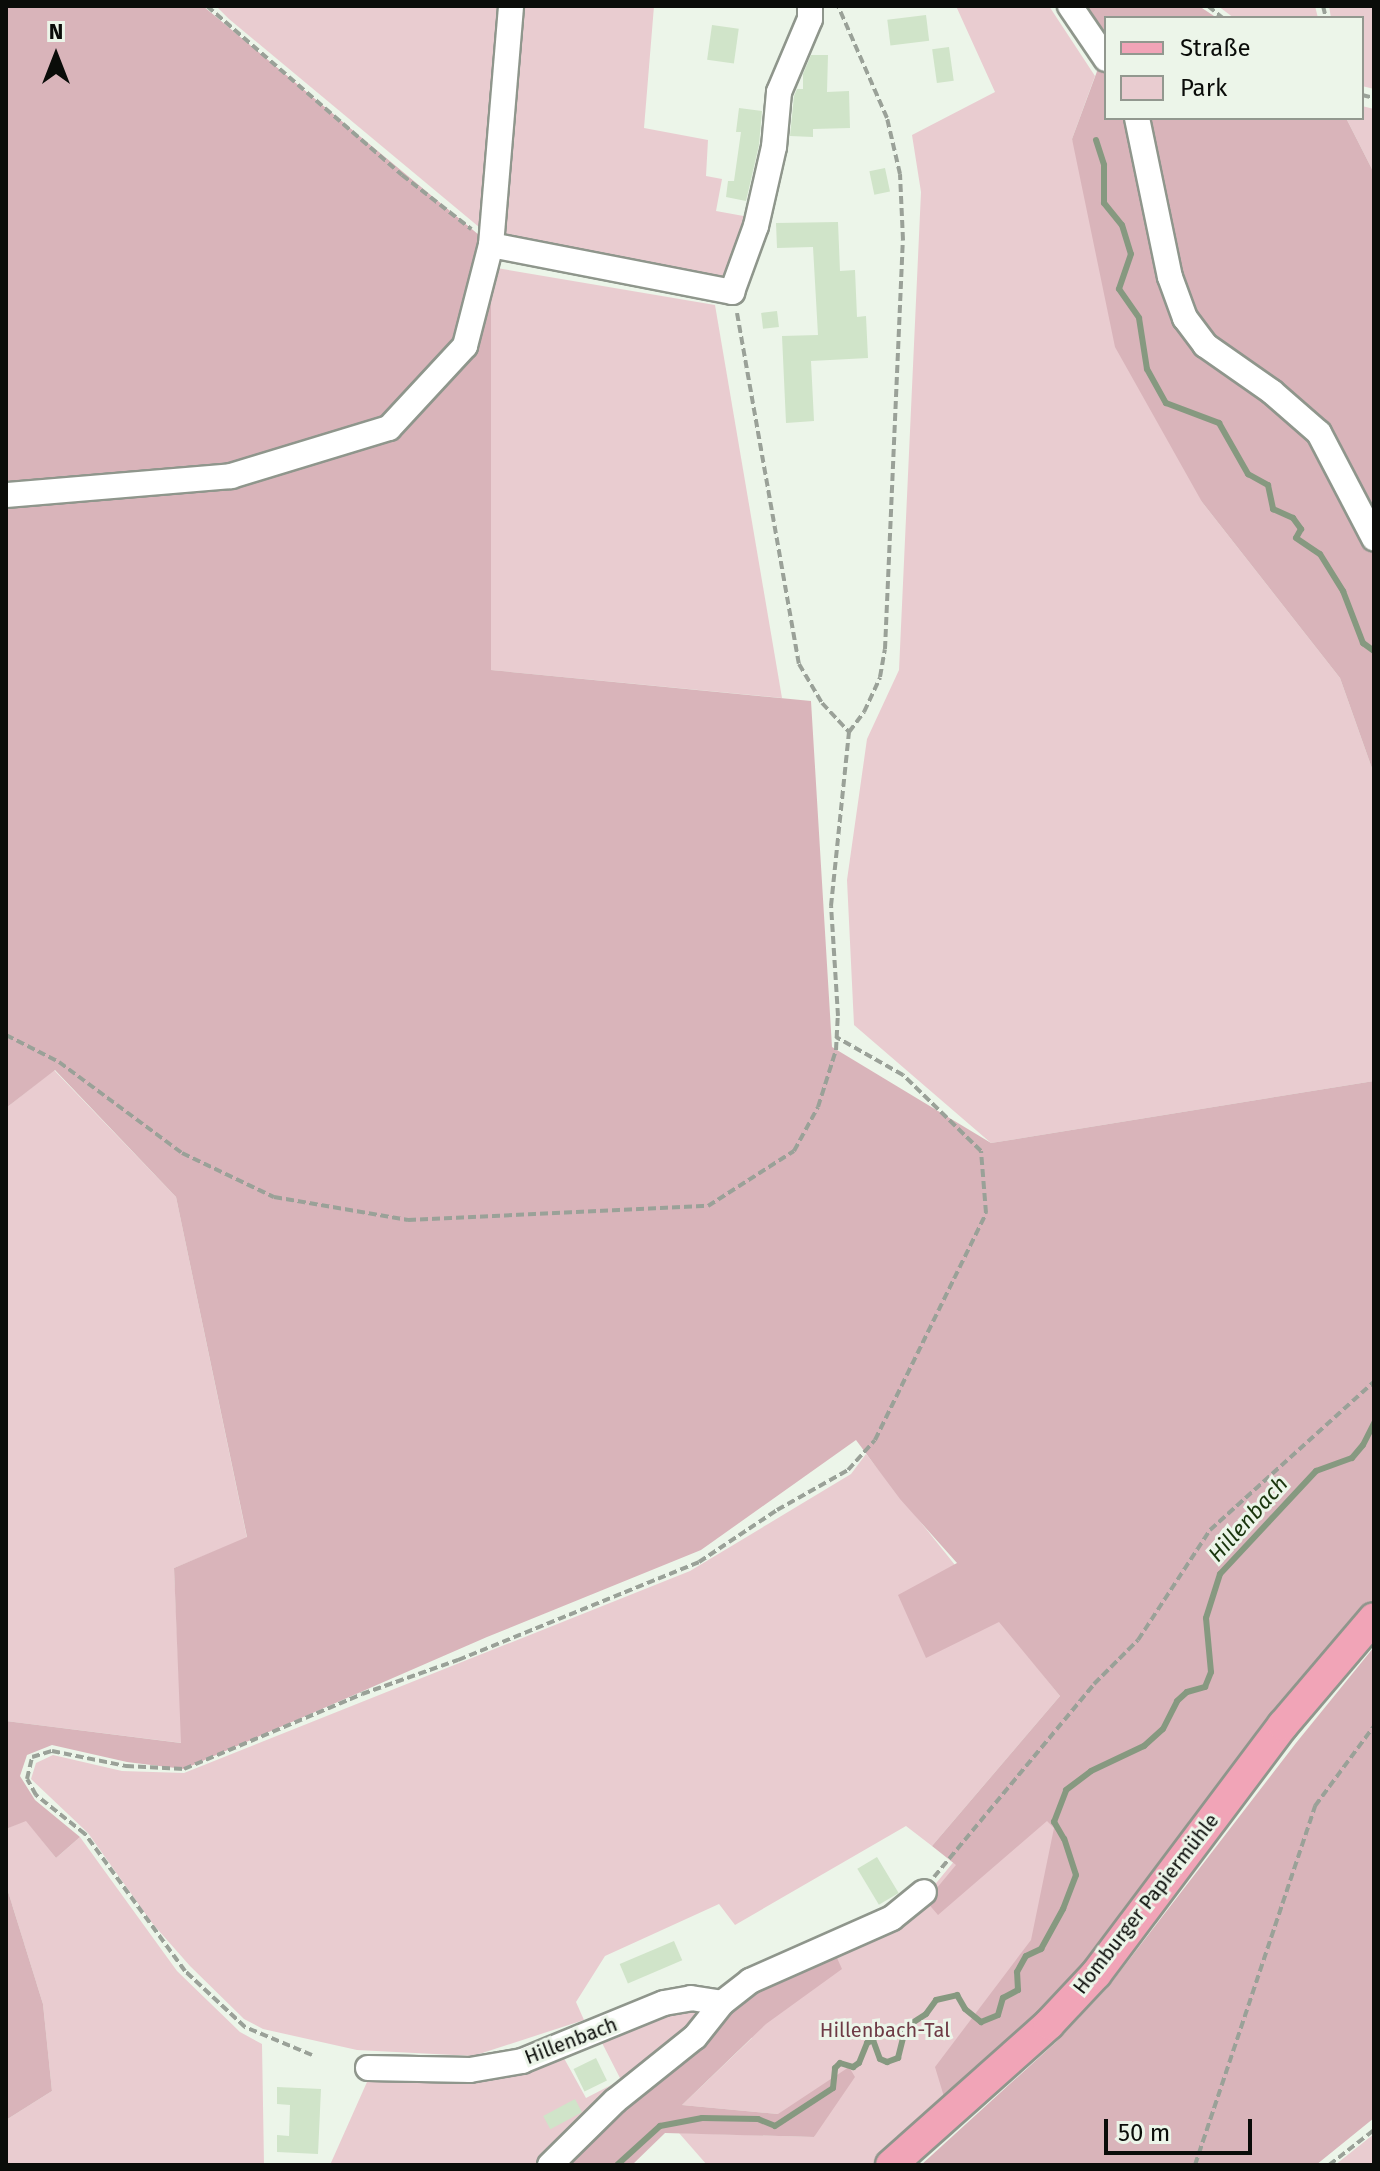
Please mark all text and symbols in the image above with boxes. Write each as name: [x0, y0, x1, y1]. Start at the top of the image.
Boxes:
north arrow: [16, 16, 96, 96]
legend: [1104, 16, 1364, 120]
text: N: [49, 18, 63, 45]
text: Straße: [1180, 34, 1251, 62]
text: Park: [1180, 74, 1227, 102]
water label: Hillenbach: [1203, 1471, 1293, 1567]
street label: Homburger Papiermühle: [1068, 1809, 1224, 1999]
street label: Hillenbach: [521, 2012, 621, 2070]
park label: Hillenbach-Tal: [820, 2018, 950, 2042]
scale bar: [1108, 2103, 1256, 2153]
text: 50 m: [1118, 2119, 1170, 2147]

